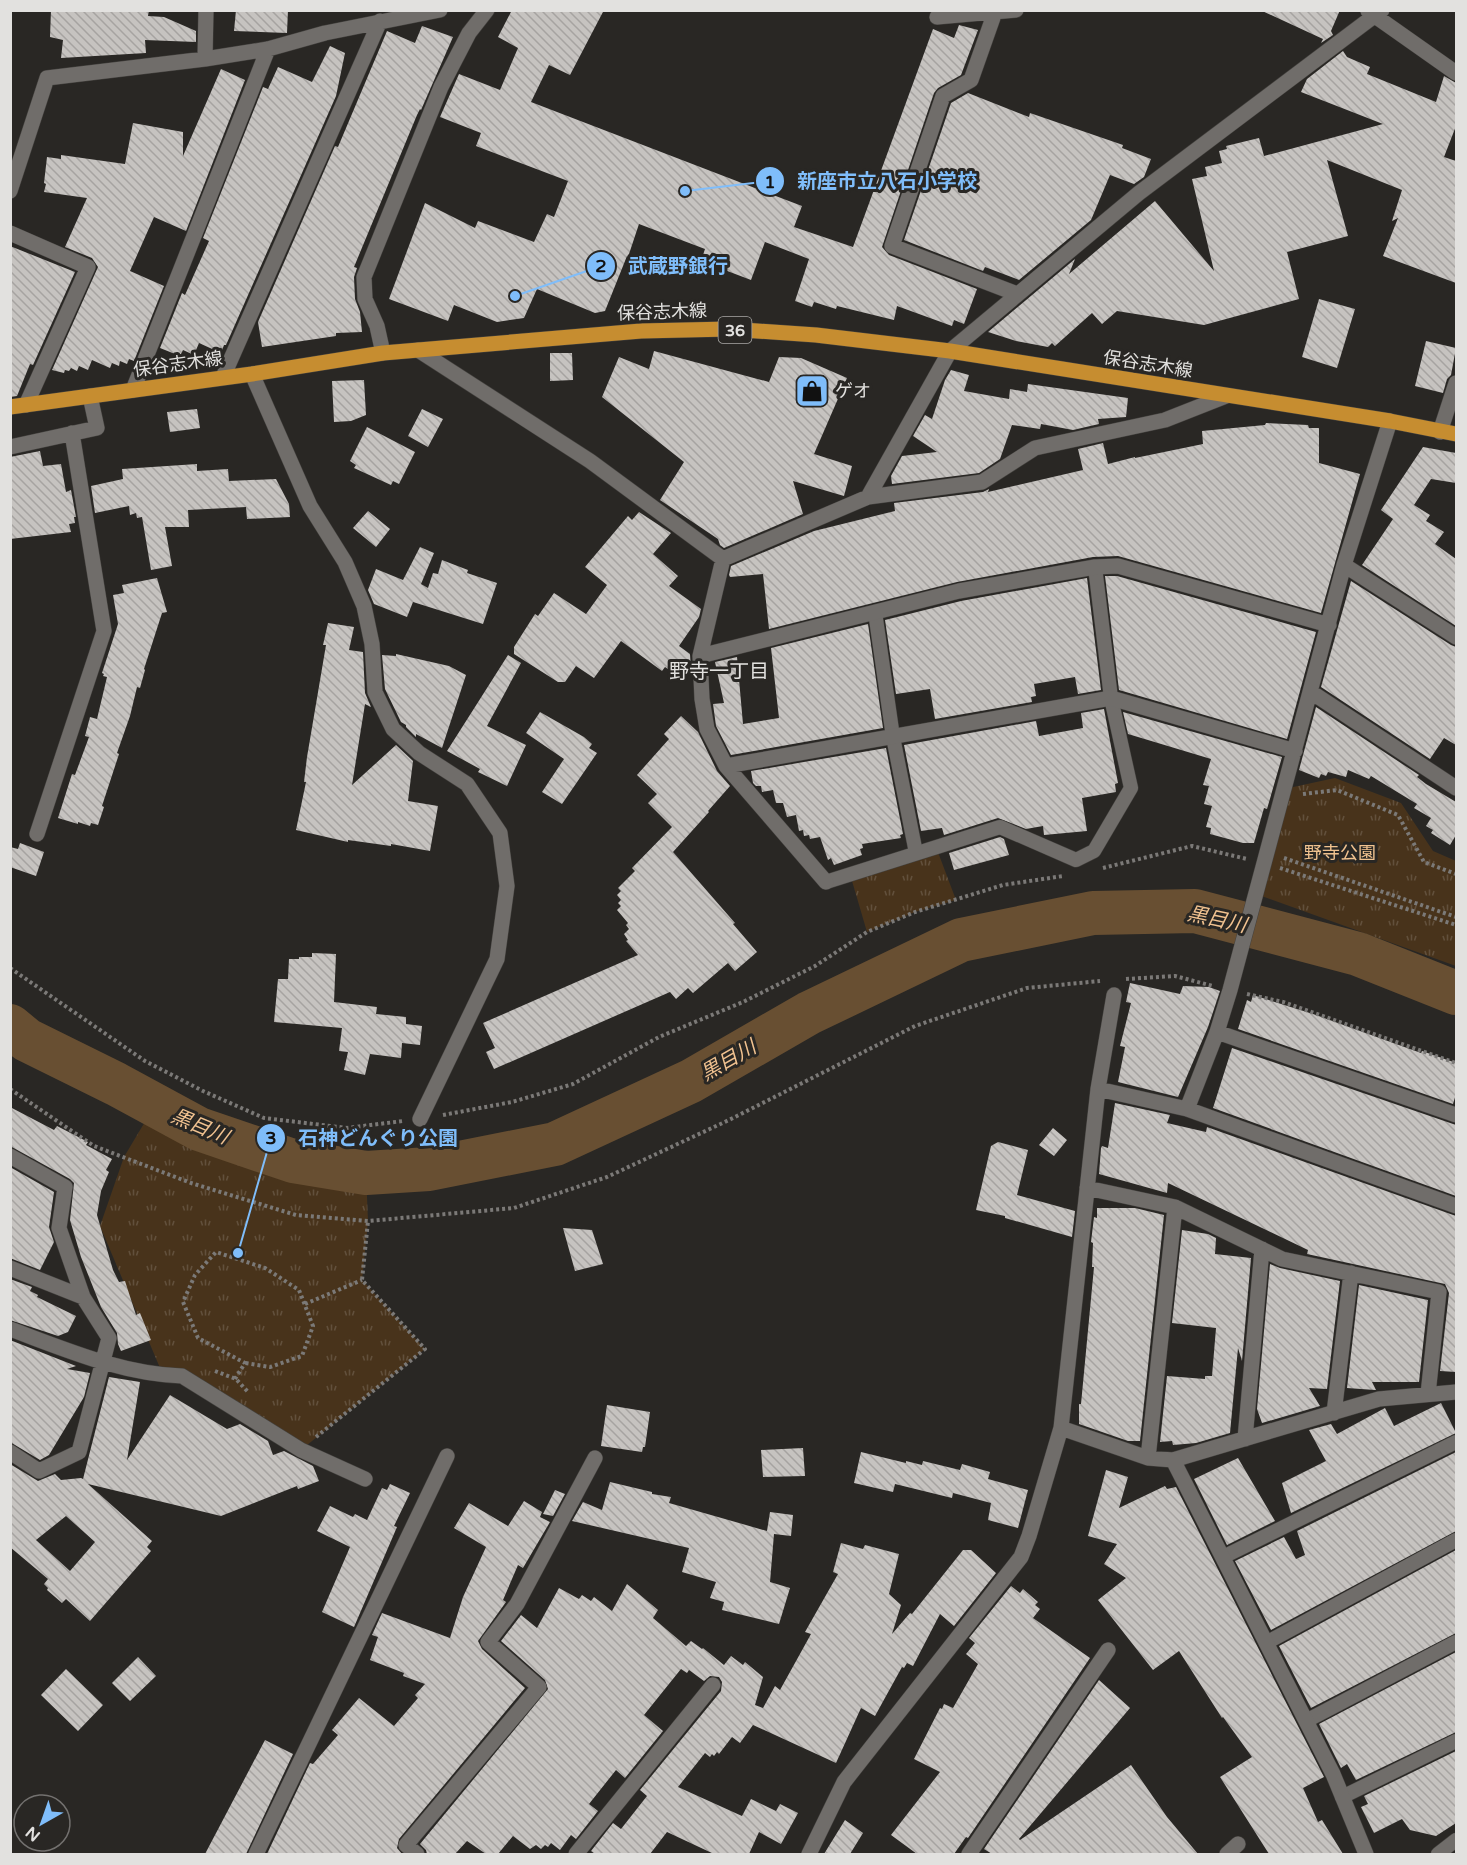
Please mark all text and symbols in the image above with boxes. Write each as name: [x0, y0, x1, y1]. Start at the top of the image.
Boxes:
callout: 新座市立八石小学校: [755, 162, 989, 200]
text: 新座市立八石小学校: [797, 170, 977, 194]
text: 1: [764, 171, 776, 193]
callout: 武蔵野銀行: [586, 247, 740, 285]
text: 2: [595, 255, 607, 277]
text: 武蔵野銀行: [628, 255, 728, 279]
street label: 保谷志木線: [617, 299, 707, 325]
road number: 36: [718, 317, 752, 343]
street label: 保谷志木線: [1102, 346, 1194, 382]
street label: 保谷志木線: [132, 347, 224, 381]
shop icon: ゲオ: [794, 373, 830, 409]
place label: ゲオ: [835, 380, 871, 402]
district label: 野寺一丁目: [669, 660, 769, 684]
park label: 野寺公園: [1304, 842, 1376, 864]
water label: 黒目川: [1185, 902, 1251, 938]
water label: 黒目川: [697, 1034, 762, 1086]
water label: 黒目川: [167, 1104, 234, 1150]
callout: 石神どんぐり公園: [256, 1119, 470, 1157]
text: 3: [265, 1127, 277, 1149]
text: 石神どんぐり公園: [298, 1127, 458, 1151]
north arrow: [12, 1793, 72, 1853]
text: N: [22, 1822, 44, 1846]

